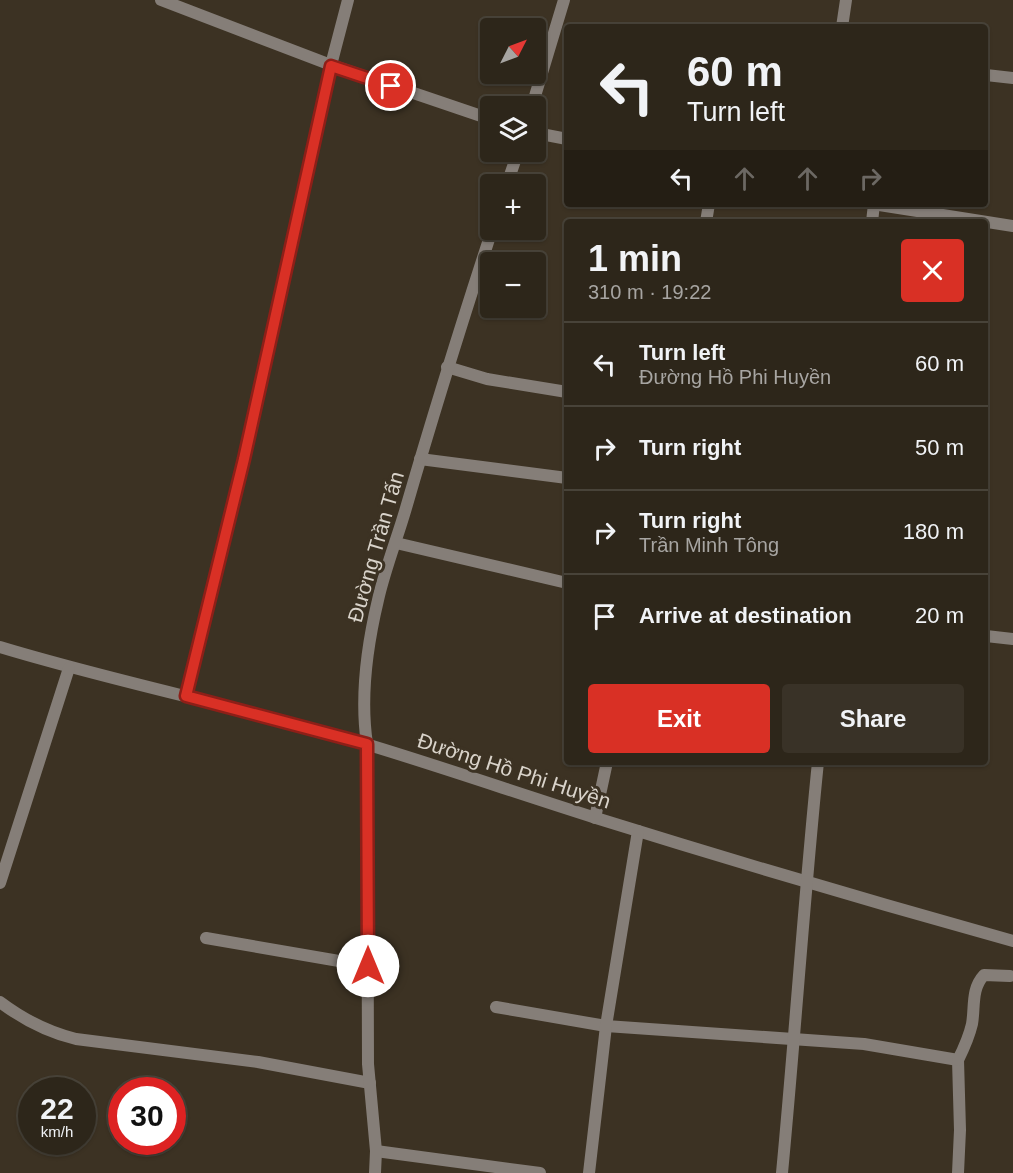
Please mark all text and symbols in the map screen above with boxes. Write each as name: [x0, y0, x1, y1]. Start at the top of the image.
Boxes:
north arrow: [480, 18, 546, 84]
map controls: [480, 18, 546, 318]
icon: left: [588, 48, 666, 126]
text: 60 m: [687, 48, 783, 95]
pin: [365, 60, 416, 111]
icon: arrive: [374, 69, 407, 102]
button: layers: [480, 96, 546, 162]
text: Turn left: [687, 97, 785, 127]
icon: left: [665, 162, 698, 195]
icon: ahead: [728, 162, 761, 195]
icon: ahead: [791, 162, 824, 195]
icon: right: [854, 162, 887, 195]
button: +: [480, 174, 546, 240]
text: 1 min: [588, 238, 682, 279]
button: close: [901, 239, 964, 302]
button: −: [480, 252, 546, 318]
text: 310 m · 19:22: [588, 281, 711, 303]
text: Turn left: [639, 340, 725, 365]
icon: left: [588, 348, 621, 381]
text: 60 m: [915, 351, 964, 376]
text: Đường Hồ Phi Huyền: [639, 366, 831, 388]
icon: right: [588, 432, 621, 465]
text: Turn right: [639, 435, 741, 460]
text: 50 m: [915, 435, 964, 460]
street label: Đường Trần Tấn: [343, 469, 408, 625]
text: Turn right: [639, 508, 741, 533]
icon: right: [588, 516, 621, 549]
text: 180 m: [903, 519, 964, 544]
text: Trần Minh Tông: [639, 534, 779, 556]
icon: arrive: [588, 600, 621, 633]
text: Arrive at destination: [639, 603, 852, 628]
text: 20 m: [915, 603, 964, 628]
button: Exit: [588, 684, 770, 753]
button: Share: [782, 684, 964, 753]
street label: Đường Hồ Phi Huyền: [415, 728, 614, 813]
position arrow: [336, 934, 400, 998]
speed limit sign: 30: [108, 1077, 186, 1155]
text: 22: [40, 1092, 74, 1125]
text: km/h: [41, 1123, 73, 1140]

